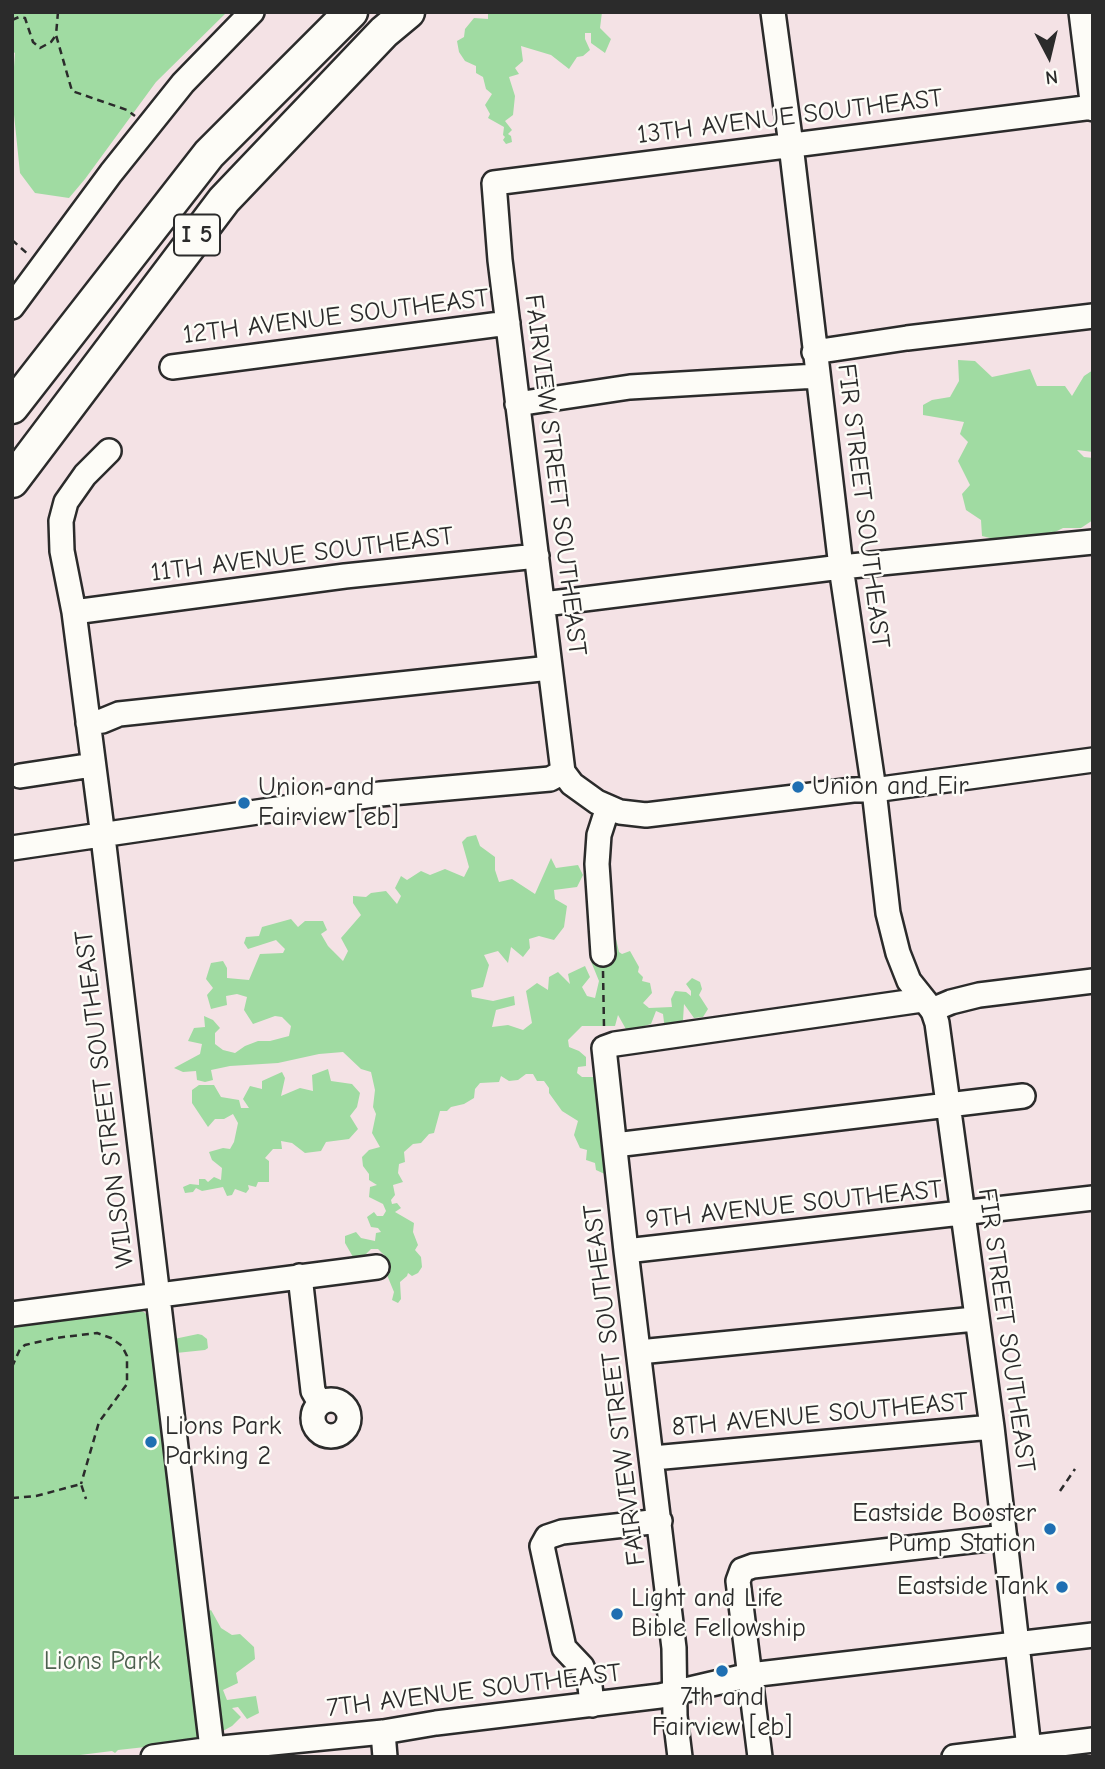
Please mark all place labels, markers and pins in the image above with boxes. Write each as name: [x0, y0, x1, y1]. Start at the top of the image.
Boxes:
place label: Union and Fir: [812, 771, 969, 803]
place label: Union and Fairview [eb]: [258, 772, 399, 834]
marker: Union and Fir: [790, 779, 806, 795]
marker: Union and Fairview [eb]: [236, 795, 252, 811]
place label: Lions Park Parking 2: [165, 1411, 281, 1472]
marker: Lions Park Parking 2: [143, 1434, 159, 1450]
place label: Eastside Booster Pump Station: [852, 1498, 1036, 1560]
marker: Eastside Booster Pump Station: [1042, 1521, 1058, 1537]
place label: Eastside Tank: [897, 1571, 1048, 1603]
marker: Eastside Tank: [1054, 1579, 1070, 1595]
place label: Light and Life Bible Fellowship: [631, 1583, 806, 1644]
marker: Light and Life Bible Fellowship: [609, 1606, 625, 1622]
marker: 7th and Fairview [eb]: [714, 1663, 730, 1679]
place label: 7th and Fairview [eb]: [652, 1682, 792, 1744]

